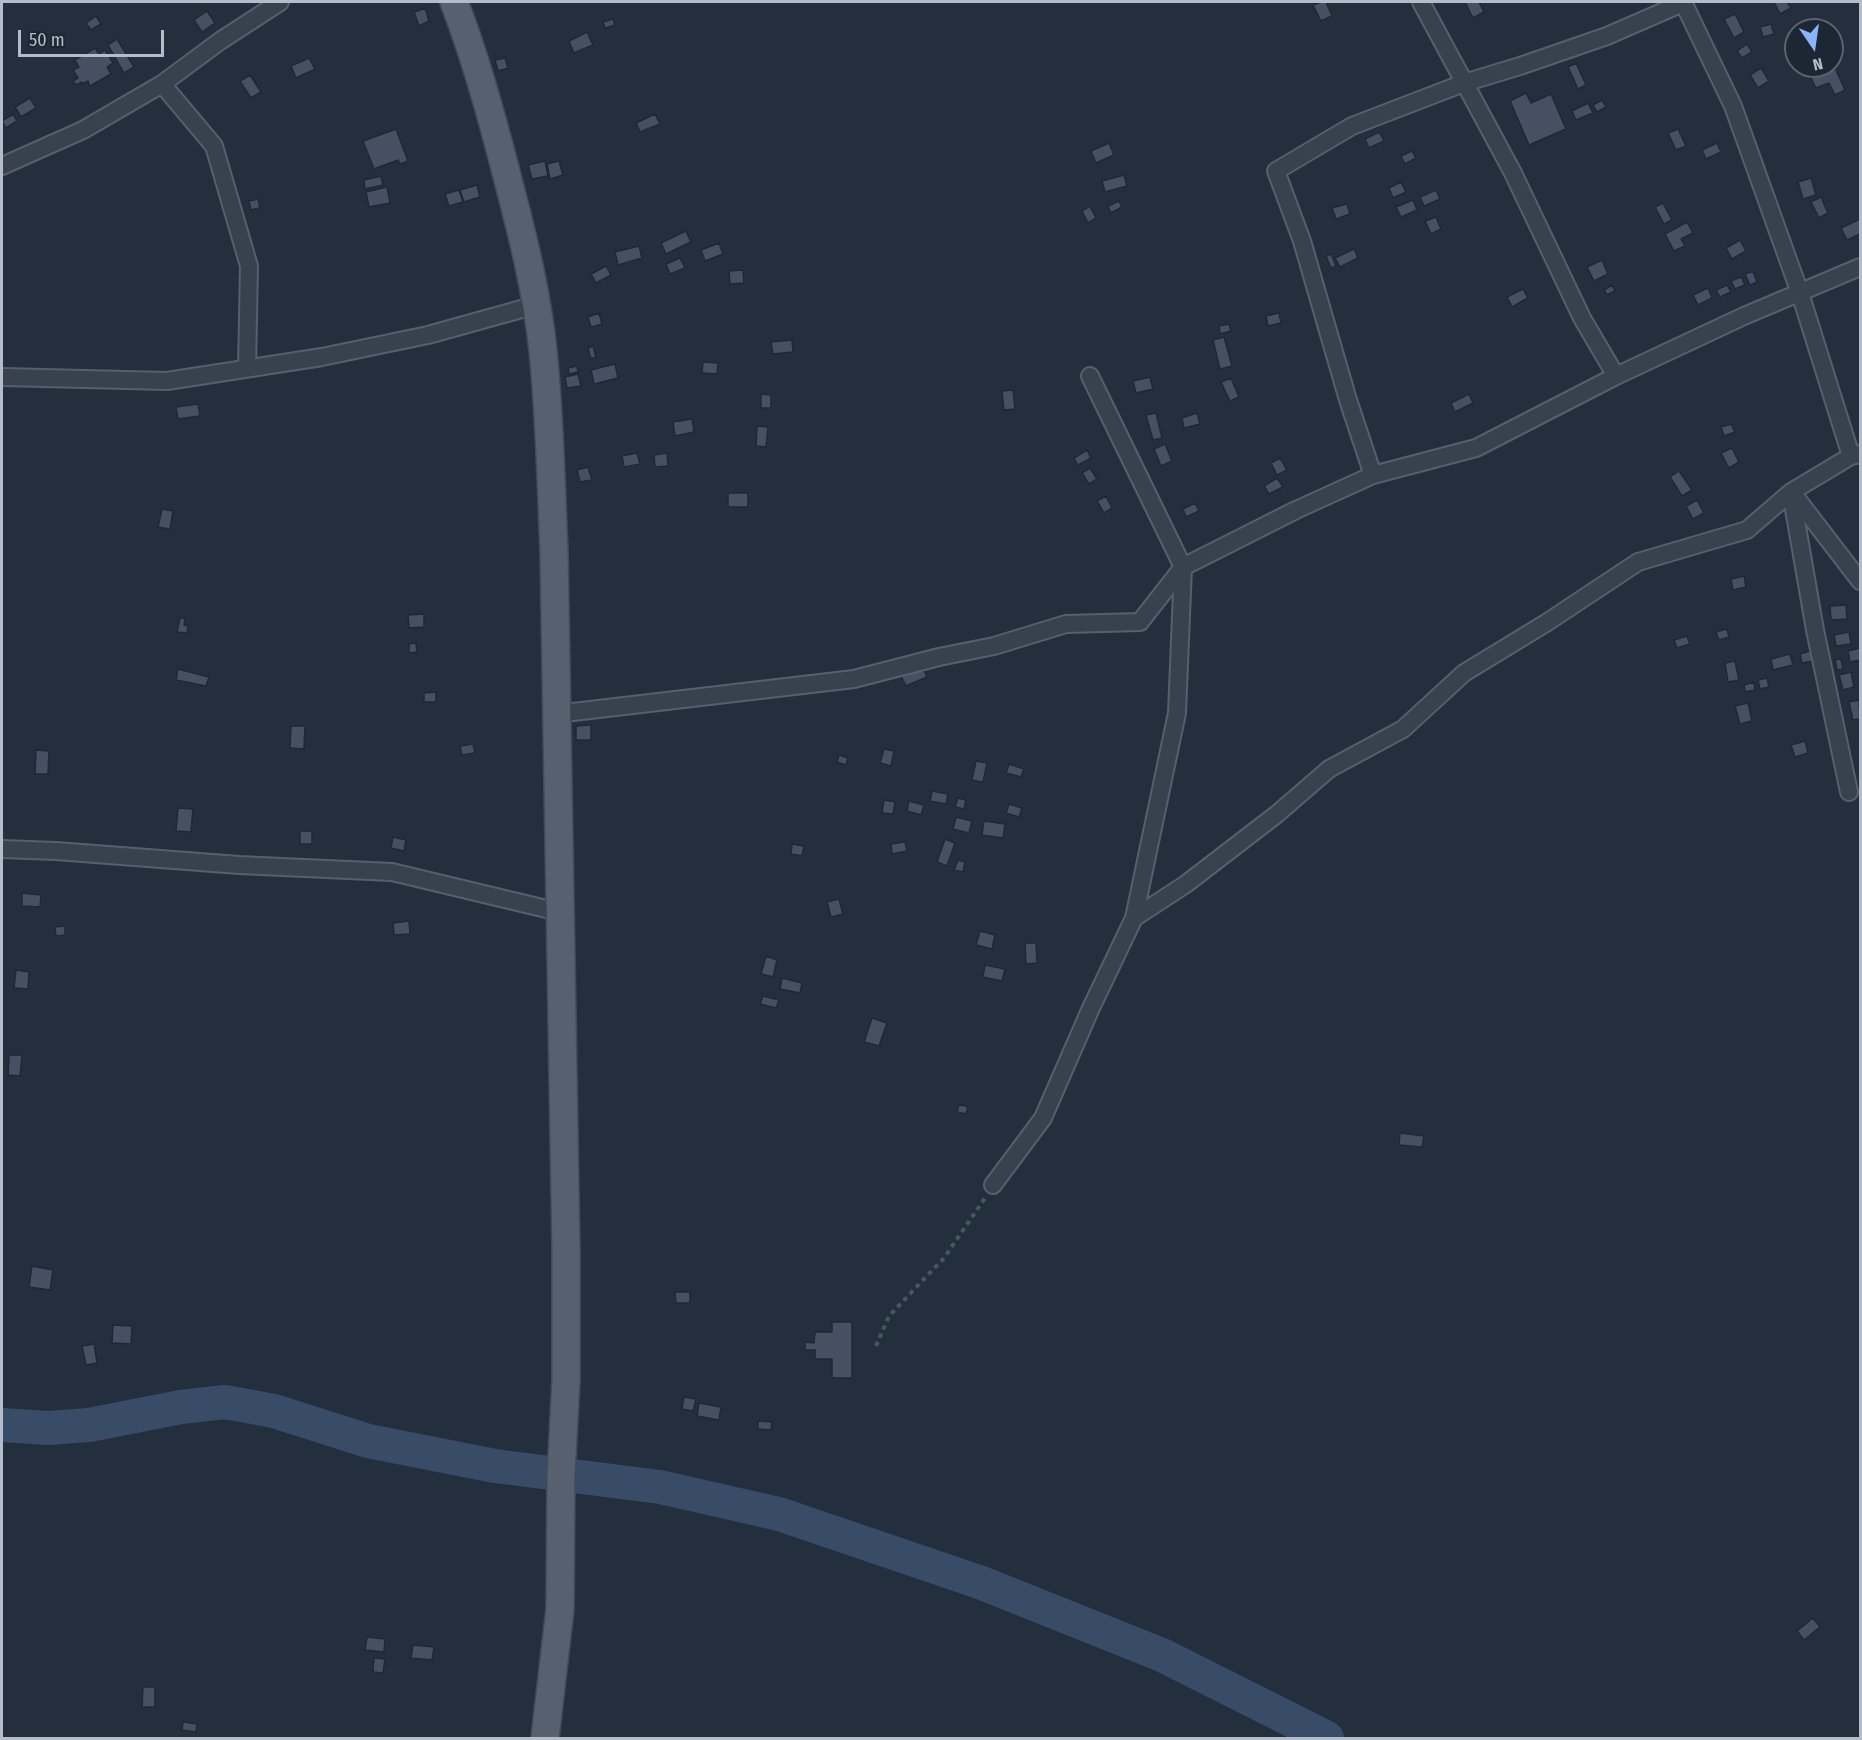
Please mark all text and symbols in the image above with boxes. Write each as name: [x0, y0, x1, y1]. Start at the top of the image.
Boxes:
scale bar: [21, 18, 166, 56]
north arrow: [1784, 18, 1844, 78]
text: 50 m: [29, 29, 65, 51]
text: N: [1811, 54, 1825, 74]

